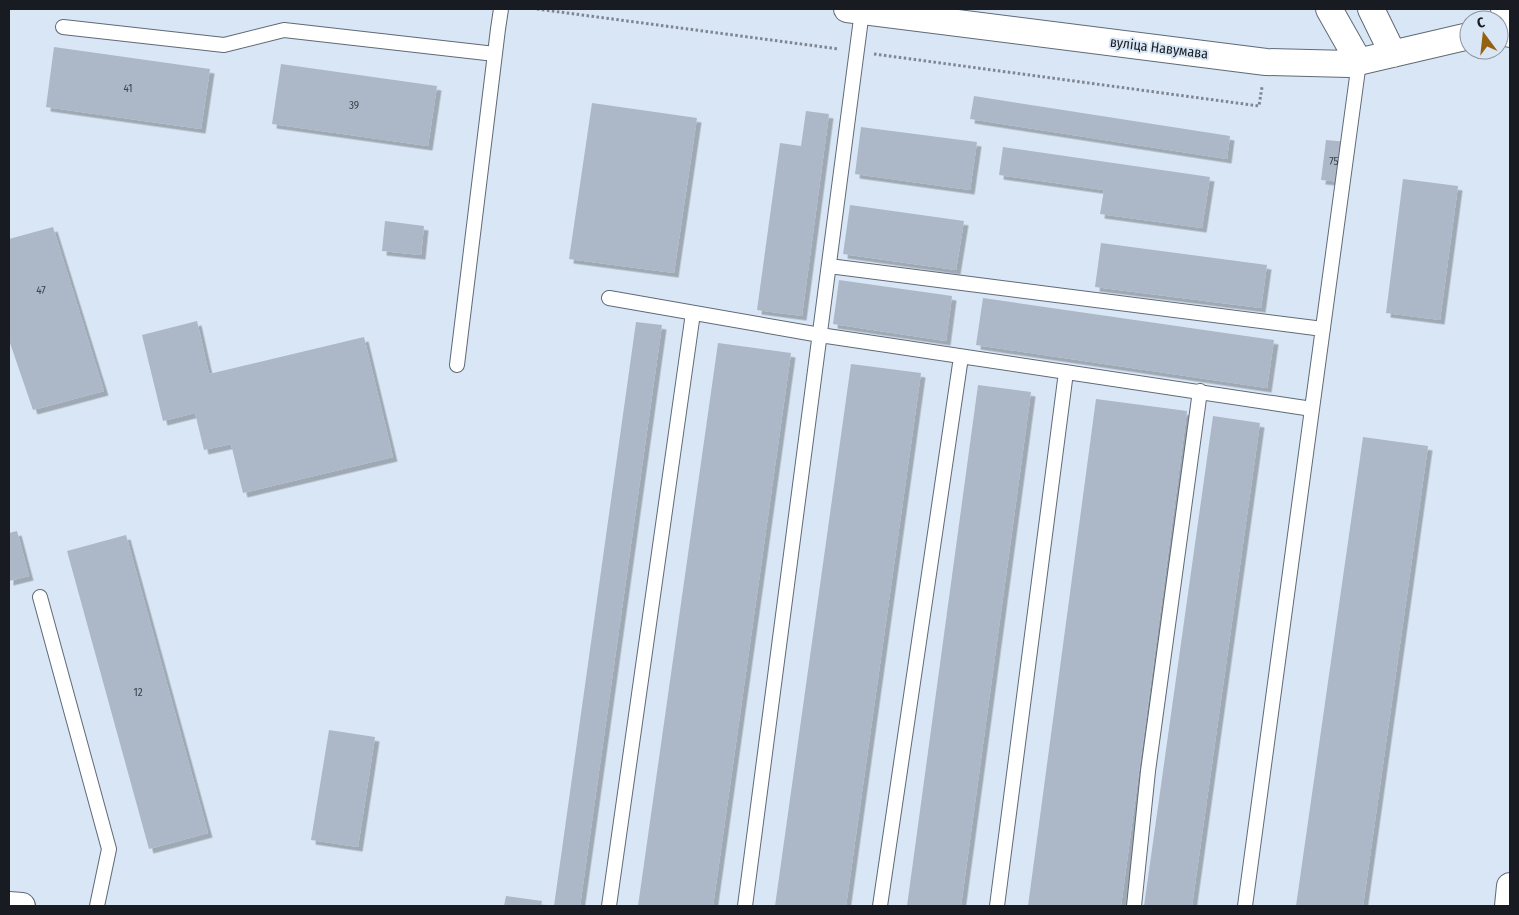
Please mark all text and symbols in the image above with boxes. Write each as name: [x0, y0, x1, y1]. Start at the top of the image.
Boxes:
north arrow: [1459, 10, 1509, 60]
text: С: [1475, 14, 1487, 32]
street label: вуліца Навумава: [1109, 34, 1209, 62]
house number: 41: [123, 82, 133, 95]
house number: 39: [349, 99, 359, 112]
house number: 75: [1329, 155, 1339, 168]
house number: 47: [36, 284, 46, 297]
house number: 12: [133, 686, 143, 699]

